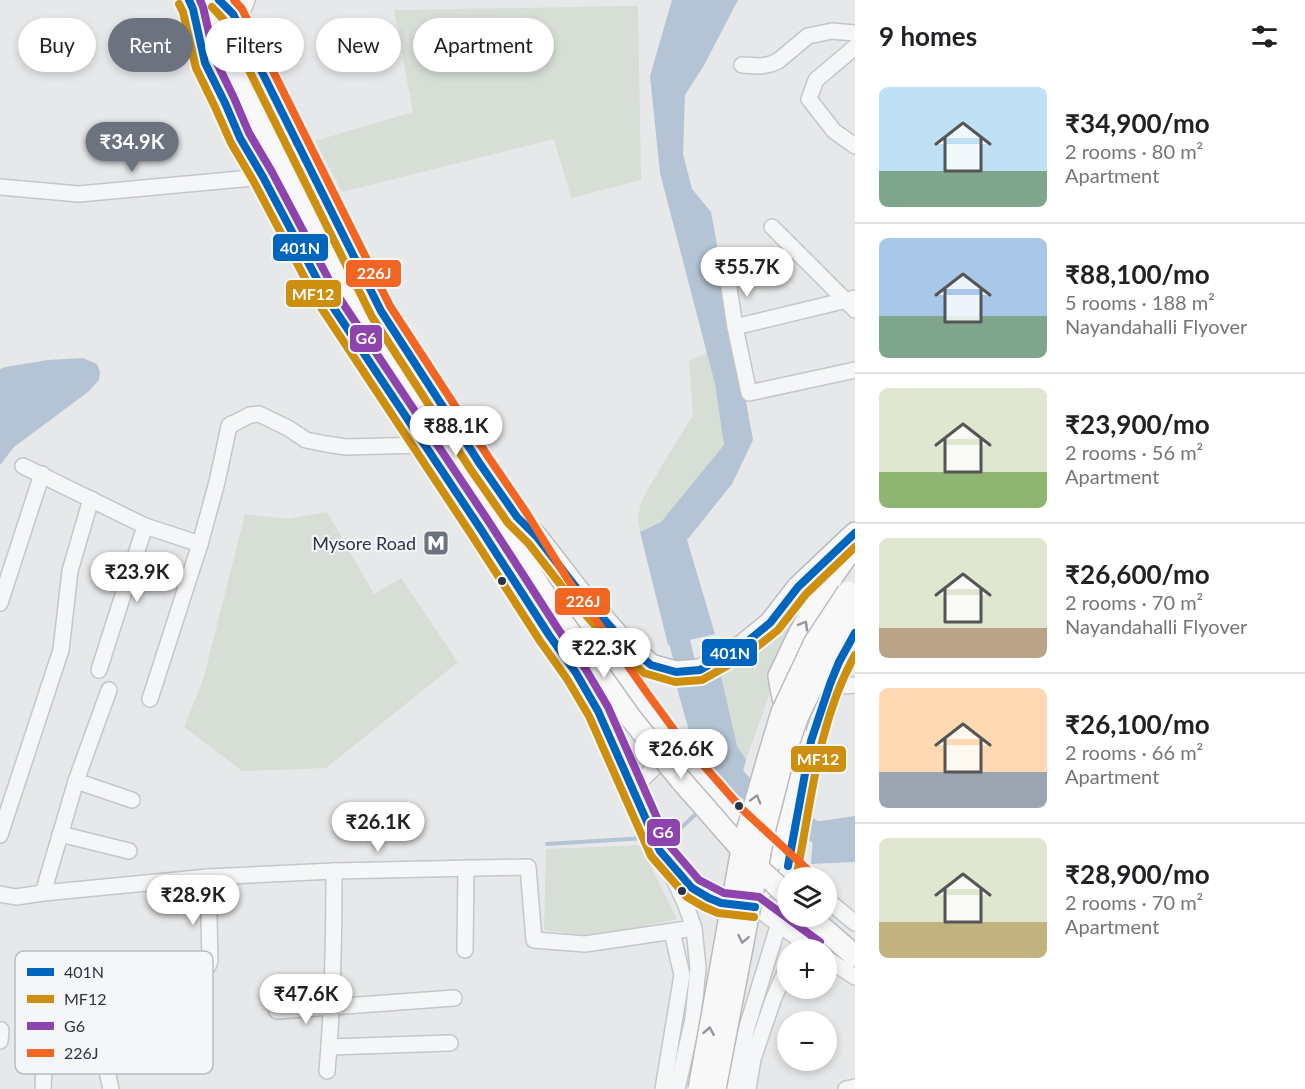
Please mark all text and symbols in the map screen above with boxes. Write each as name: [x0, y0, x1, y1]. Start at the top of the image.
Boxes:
chip: Buy: [18, 18, 96, 72]
chip: Rent: [108, 18, 193, 72]
chip: Filters: [205, 18, 304, 72]
chip: New: [316, 18, 401, 72]
chip: Apartment: [413, 18, 554, 72]
text: 9 homes: [879, 20, 977, 52]
icon: filters: [1248, 20, 1281, 53]
text: ₹34,900/mo: [1065, 107, 1210, 139]
icon: home: [927, 111, 999, 183]
pin: ₹34.9K: [83, 122, 181, 173]
text: ₹34.9K: [100, 129, 164, 153]
text: 2 rooms · 80 m²: [1065, 139, 1203, 163]
text: Apartment: [1065, 163, 1159, 187]
line badge: 401N: [272, 233, 329, 262]
text: 401N: [280, 238, 320, 257]
pin: ₹55.7K: [698, 247, 796, 298]
text: ₹55.7K: [715, 254, 779, 278]
text: ₹88,100/mo: [1065, 258, 1210, 290]
line badge: 226J: [345, 259, 402, 288]
icon: home: [927, 262, 999, 334]
text: 226J: [357, 263, 391, 282]
line badge: MF12: [285, 279, 342, 308]
text: MF12: [292, 284, 334, 303]
text: 5 rooms · 188 m²: [1065, 290, 1215, 314]
text: Nayandahalli Flyover: [1065, 314, 1247, 338]
line badge: G6: [349, 324, 383, 353]
text: G6: [356, 328, 376, 347]
pin: ₹88.1K: [407, 406, 505, 457]
text: ₹23,900/mo: [1065, 408, 1210, 440]
icon: home: [927, 412, 999, 484]
text: ₹88.1K: [424, 413, 488, 437]
text: 2 rooms · 56 m²: [1065, 440, 1203, 464]
text: Apartment: [1065, 464, 1159, 488]
metro station icon: Mysore Road: [421, 528, 451, 558]
place label: Mysore Road: [312, 532, 416, 554]
pin: ₹23.9K: [88, 552, 186, 603]
text: ₹26,600/mo: [1065, 558, 1210, 590]
text: ₹23.9K: [105, 559, 169, 583]
icon: home: [927, 562, 999, 634]
unlabelled marker: [496, 575, 508, 587]
line badge: 226J: [554, 587, 611, 616]
text: 2 rooms · 70 m²: [1065, 590, 1203, 614]
text: 226J: [566, 591, 600, 610]
text: Nayandahalli Flyover: [1065, 614, 1247, 638]
one-way arrow: [797, 621, 808, 631]
pin: ₹22.3K: [555, 628, 653, 679]
text: ₹22.3K: [572, 635, 636, 659]
line badge: 401N: [701, 638, 758, 667]
text: 401N: [710, 643, 750, 662]
text: ₹26,100/mo: [1065, 708, 1210, 740]
icon: home: [927, 712, 999, 784]
pin: ₹26.6K: [632, 729, 730, 780]
text: ₹26.6K: [649, 736, 713, 760]
text: 2 rooms · 66 m²: [1065, 740, 1203, 764]
line badge: MF12: [790, 745, 847, 773]
text: MF12: [797, 749, 839, 768]
text: Apartment: [1065, 764, 1159, 788]
one-way arrow: [749, 794, 761, 805]
unlabelled marker: [733, 800, 745, 812]
pin: ₹26.1K: [329, 802, 427, 853]
text: ₹26.1K: [346, 809, 410, 833]
line badge: G6: [646, 818, 681, 847]
text: G6: [653, 822, 673, 841]
text: ₹28,900/mo: [1065, 858, 1210, 890]
icon: home: [927, 862, 999, 934]
map controls: [777, 867, 837, 1071]
button: layers: [777, 867, 837, 927]
pin: ₹28.9K: [144, 875, 242, 926]
text: ₹28.9K: [161, 882, 225, 906]
unlabelled marker: [676, 885, 688, 897]
text: 2 rooms · 70 m²: [1065, 890, 1203, 914]
text: Apartment: [1065, 914, 1159, 938]
one-way arrow: [738, 934, 750, 943]
button: +: [777, 939, 837, 999]
legend: [15, 951, 213, 1074]
text: 401N: [64, 962, 104, 981]
pin: ₹47.6K: [257, 974, 355, 1025]
text: ₹47.6K: [274, 981, 338, 1005]
text: MF12: [64, 989, 106, 1008]
button: −: [777, 1011, 837, 1071]
text: G6: [64, 1016, 85, 1035]
one-way arrow: [702, 1027, 715, 1037]
text: 226J: [64, 1043, 99, 1062]

